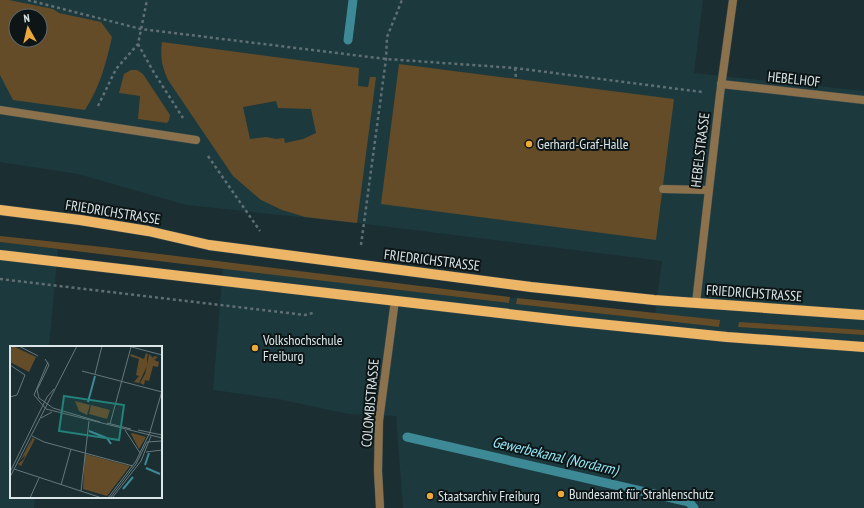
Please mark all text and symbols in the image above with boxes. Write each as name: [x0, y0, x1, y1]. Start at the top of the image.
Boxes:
north arrow: [8, 8, 48, 48]
text: N: [23, 11, 31, 25]
street label: HEBELHOF: [767, 67, 821, 91]
street label: HEBELSTRASSE: [686, 112, 714, 188]
place label: Gerhard-Graf-Halle: [537, 135, 629, 153]
marker: Gerhard-Graf-Halle: [524, 139, 534, 149]
street label: FRIEDRICHSTRASSE: [64, 196, 162, 228]
street label: FRIEDRICHSTRASSE: [383, 245, 481, 275]
street label: FRIEDRICHSTRASSE: [705, 281, 803, 305]
place label: Volkshochschule Freiburg: [262, 331, 343, 365]
marker: Volkshochschule Freiburg: [250, 343, 260, 353]
inset map: [10, 346, 162, 498]
street label: COLOMBISTRASSE: [357, 358, 383, 448]
water label: Gewerbekanal (Nordarm): [490, 432, 621, 480]
place label: Bundesamt für Strahlenschutz: [569, 485, 714, 503]
place label: Staatsarchiv Freiburg: [438, 487, 540, 505]
marker: Bundesamt für Strahlenschutz: [556, 489, 566, 499]
marker: Staatsarchiv Freiburg: [425, 491, 435, 501]

